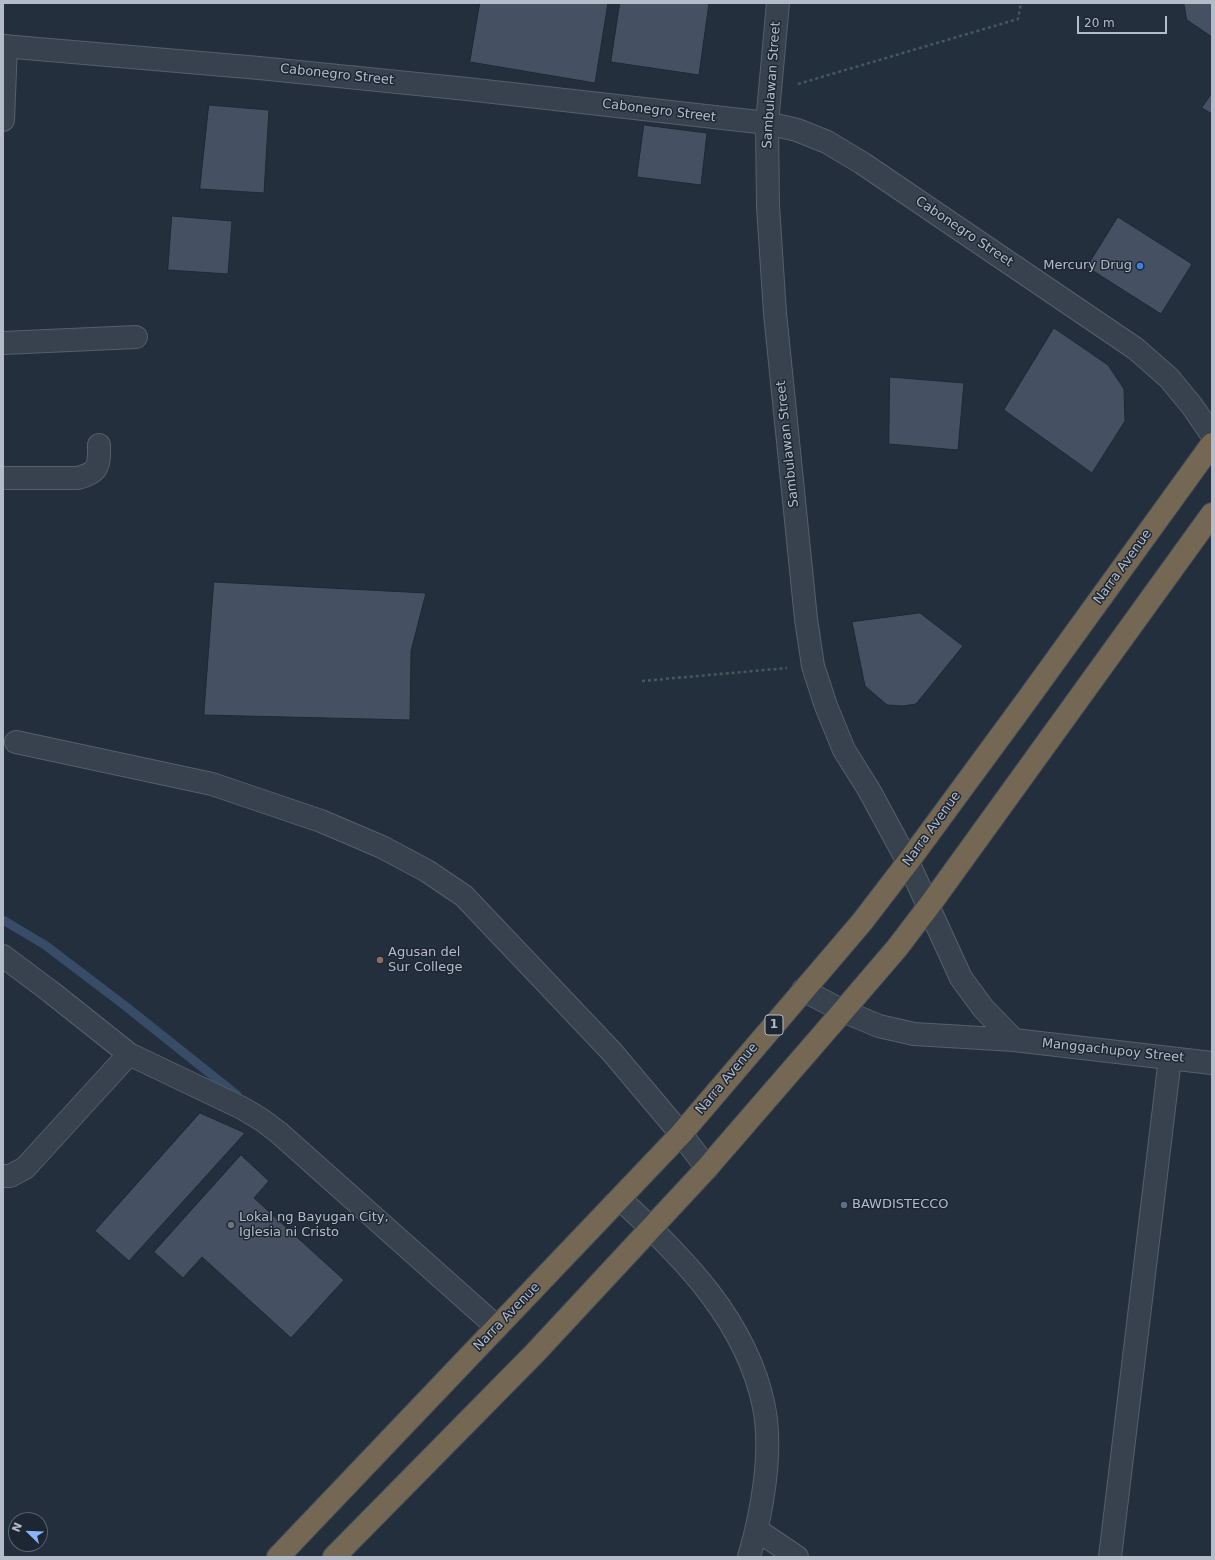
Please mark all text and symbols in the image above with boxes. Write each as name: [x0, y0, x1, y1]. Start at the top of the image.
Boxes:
scale bar: [1079, 8, 1169, 34]
text: 20 m: [1084, 16, 1115, 30]
street label: Sambulawan Street: [760, 21, 784, 149]
street label: Cabonegro Street: [279, 61, 395, 89]
street label: Cabonegro Street: [601, 96, 717, 126]
street label: Cabonegro Street: [912, 194, 1016, 270]
place label: Mercury Drug: [1043, 258, 1132, 274]
marker: Mercury Drug: [1135, 261, 1145, 271]
street label: Sambulawan Street: [774, 380, 802, 508]
street label: Narra Avenue: [1091, 527, 1155, 607]
street label: Narra Avenue: [900, 789, 964, 869]
place label: Agusan del Sur College: [388, 945, 462, 976]
marker: Agusan del Sur College: [375, 955, 385, 965]
road number: 1: [765, 1015, 783, 1035]
street label: Manggachupoy Street: [1041, 1036, 1185, 1066]
street label: Narra Avenue: [693, 1040, 761, 1118]
place label: BAWDISTECCO: [852, 1197, 949, 1213]
marker: BAWDISTECCO: [839, 1200, 849, 1210]
place label: Lokal ng Bayugan City, Iglesia ni Cristo: [239, 1210, 389, 1241]
marker: Lokal ng Bayugan City, Iglesia ni Cristo: [226, 1220, 236, 1230]
street label: Narra Avenue: [471, 1280, 543, 1354]
north arrow: [8, 1512, 48, 1552]
text: N: [10, 1521, 25, 1534]

